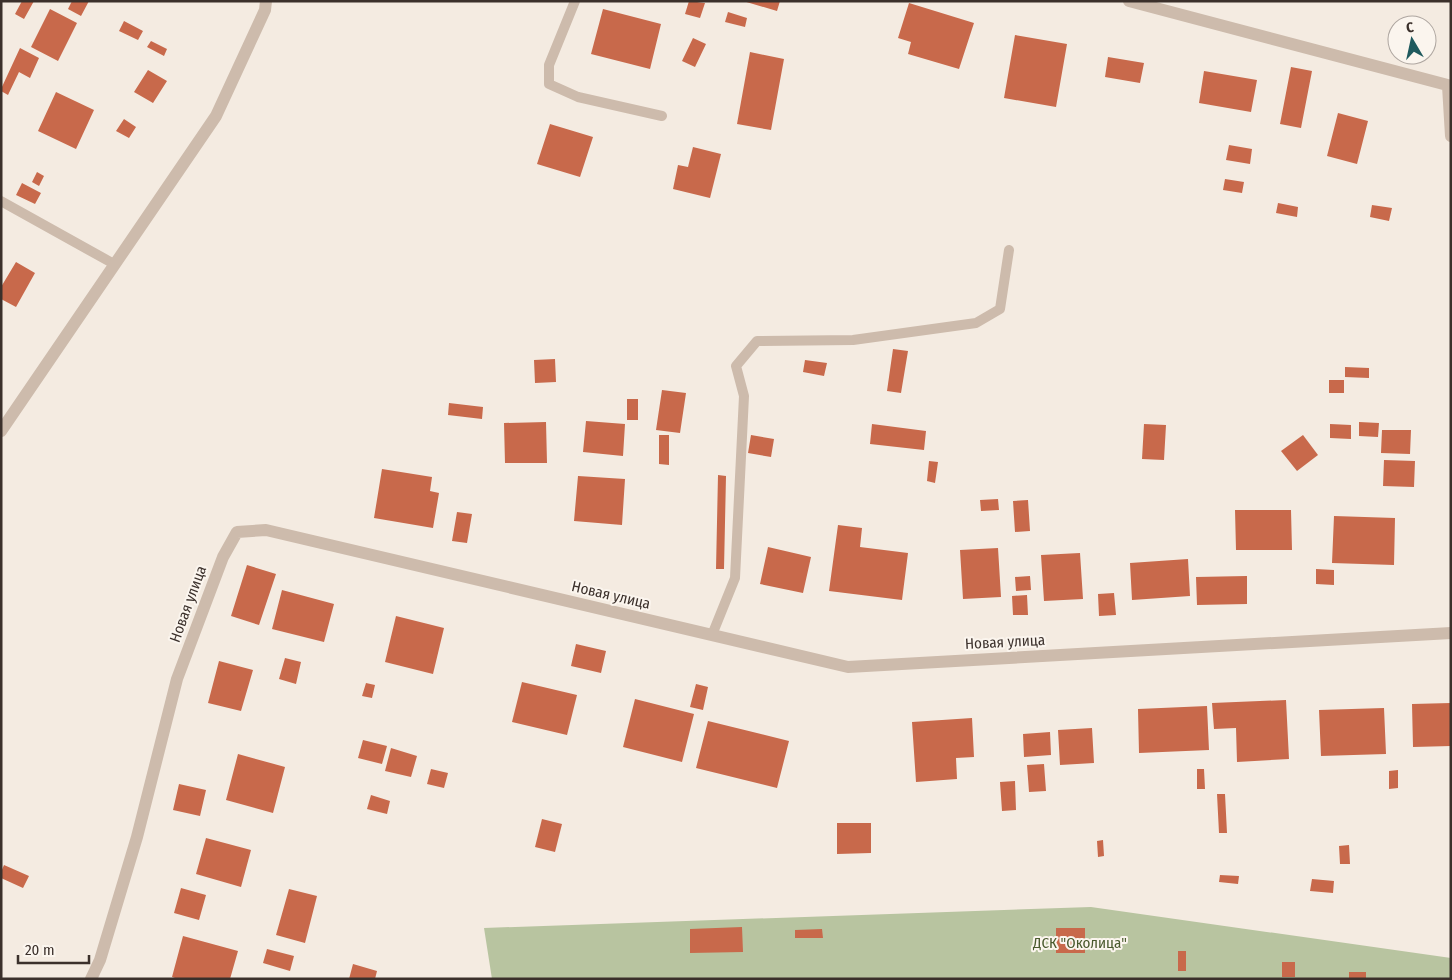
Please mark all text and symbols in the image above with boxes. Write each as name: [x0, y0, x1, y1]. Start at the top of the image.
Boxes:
north arrow: [1387, 15, 1437, 65]
text: С: [1405, 19, 1416, 37]
street label: Новая улица: [166, 563, 210, 645]
street label: Новая улица: [570, 577, 652, 613]
street label: Новая улица: [964, 631, 1046, 653]
scale bar: [18, 932, 89, 964]
park label: ДСК "Околица": [1032, 934, 1127, 952]
text: 20 m: [25, 941, 55, 959]

